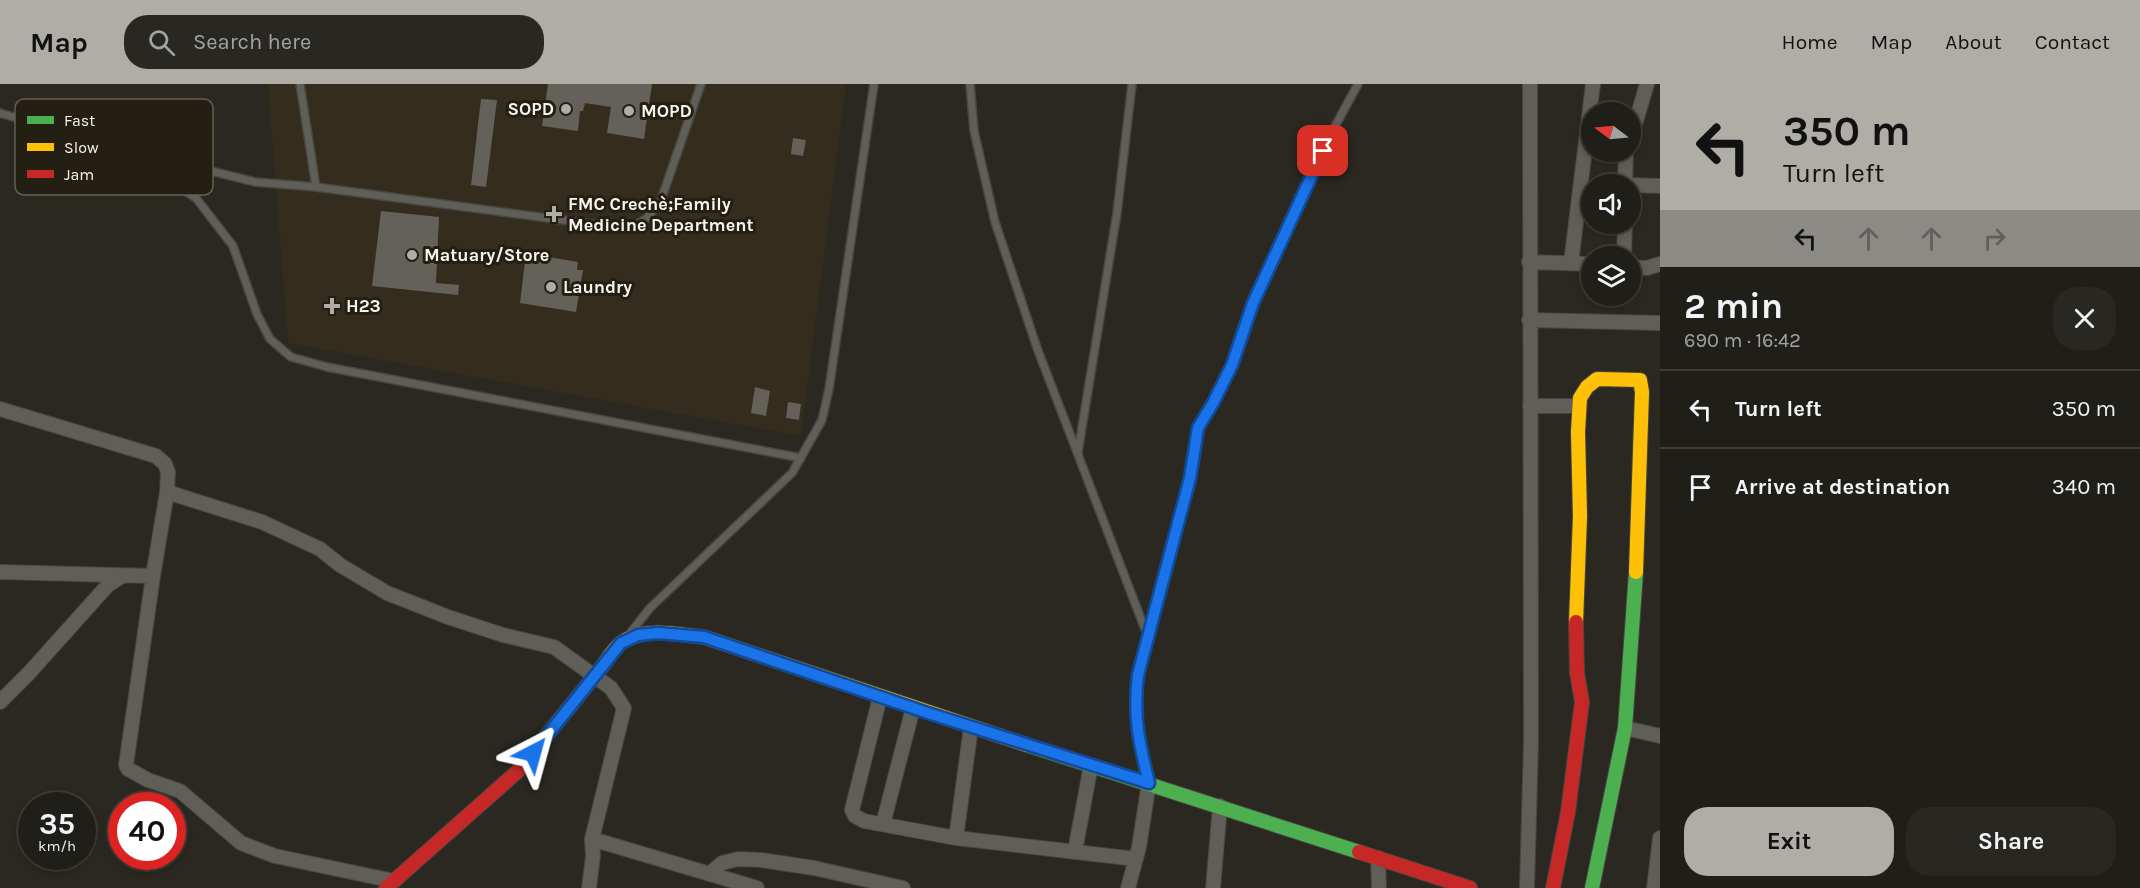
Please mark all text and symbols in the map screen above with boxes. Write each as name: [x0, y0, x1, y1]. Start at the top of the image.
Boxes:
search box: [124, 15, 544, 69]
text: Map: [30, 26, 88, 59]
icon: search: [145, 26, 178, 59]
text: Search here: [193, 29, 311, 55]
text: Home: [1782, 30, 1838, 54]
text: Map: [1871, 30, 1912, 54]
text: About: [1945, 30, 2002, 54]
text: Contact: [2035, 30, 2110, 54]
place label: SOPD: [507, 98, 554, 120]
legend: [15, 99, 213, 195]
place label: MOPD: [641, 100, 692, 122]
marker: SOPD: [559, 102, 573, 116]
north arrow: [1581, 102, 1641, 162]
map controls: [1581, 102, 1641, 306]
marker: MOPD: [622, 104, 636, 118]
text: 350 m: [1783, 106, 1911, 156]
icon: left: [1684, 108, 1762, 186]
text: Fast: [64, 111, 95, 130]
pin: [1297, 125, 1348, 176]
icon: arrive: [1306, 134, 1339, 167]
text: Slow: [64, 138, 99, 157]
text: Turn left: [1783, 157, 1884, 189]
text: Jam: [64, 165, 94, 184]
button: sound: [1581, 174, 1641, 234]
place label: FMC Crechè;Family Medicine Department: [568, 193, 754, 236]
marker: FMC Crechè;Family Medicine Department: [545, 205, 563, 223]
icon: left: [1789, 222, 1822, 255]
icon: ahead: [1852, 222, 1885, 255]
icon: ahead: [1915, 222, 1948, 255]
icon: right: [1978, 222, 2011, 255]
place label: Matuary/Store: [424, 244, 549, 266]
button: layers: [1581, 246, 1641, 306]
marker: Matuary/Store: [405, 248, 419, 262]
place label: Laundry: [563, 276, 632, 298]
marker: Laundry: [544, 280, 558, 294]
text: 2 min: [1684, 285, 1783, 327]
button: close: [2053, 287, 2116, 350]
place label: H23: [346, 295, 381, 317]
marker: H23: [323, 297, 341, 315]
text: 690 m · 16:42: [1684, 329, 1801, 352]
icon: left: [1684, 393, 1717, 426]
text: Turn left: [1735, 396, 1822, 422]
text: 350 m: [2052, 396, 2116, 422]
icon: arrive: [1684, 471, 1717, 504]
text: Arrive at destination: [1735, 474, 1950, 500]
text: 340 m: [2052, 474, 2116, 500]
position arrow: [501, 721, 565, 785]
speed limit sign: 40: [108, 792, 186, 870]
text: 35: [39, 806, 75, 842]
button: Exit: [1684, 807, 1894, 876]
button: Share: [1906, 807, 2116, 876]
text: km/h: [38, 837, 76, 855]

